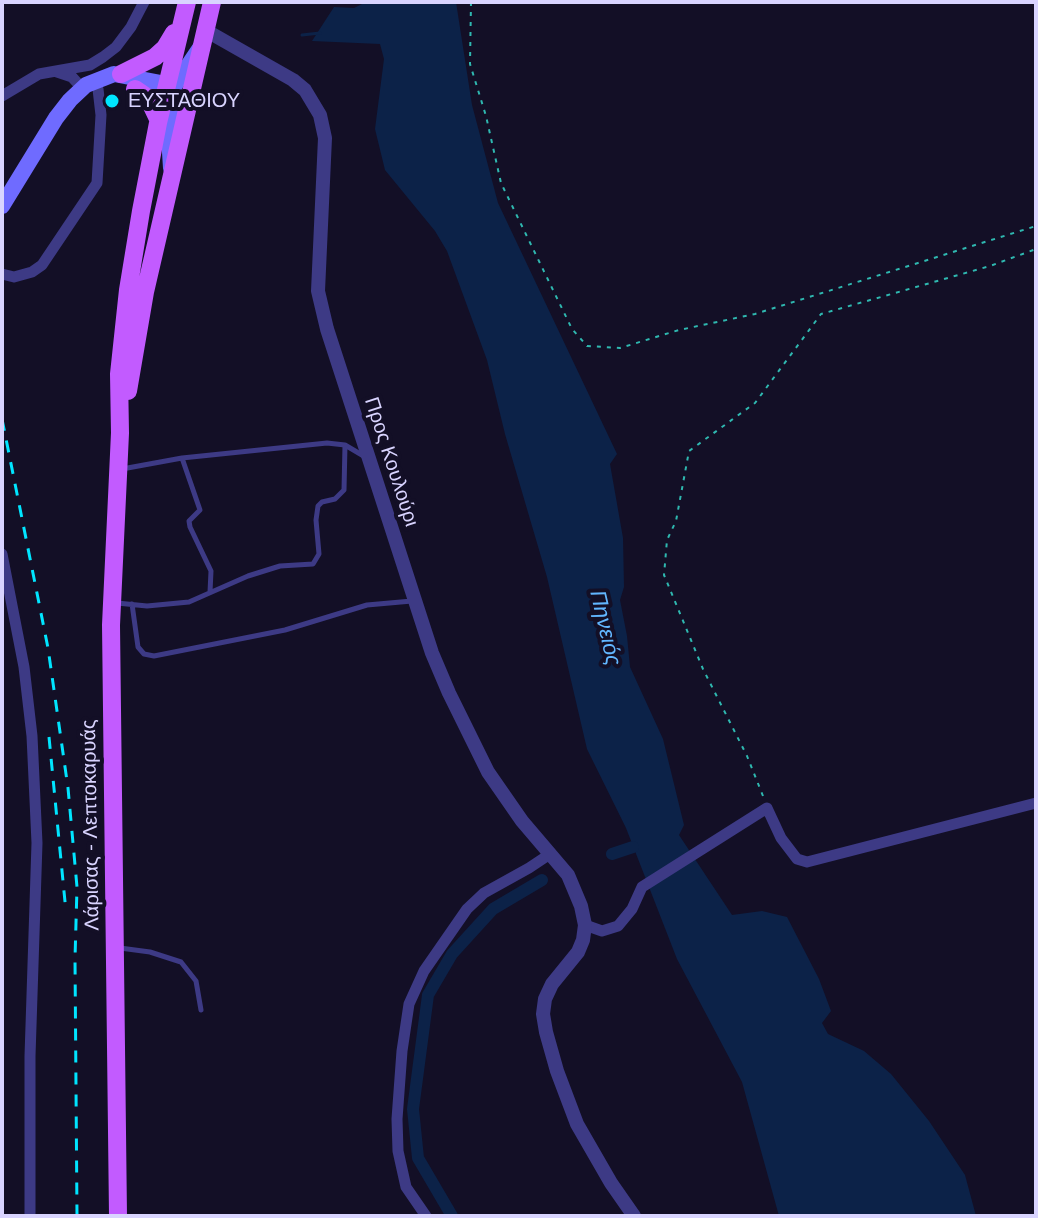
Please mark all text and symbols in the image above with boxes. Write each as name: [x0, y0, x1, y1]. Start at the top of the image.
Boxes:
place label: ΕΥΣΤΑΘΙΟΥ: [128, 89, 240, 113]
marker: ΕΥΣΤΑΘΙΟΥ: [103, 92, 121, 110]
street label: Προς Κουλούρι: [359, 394, 423, 530]
water label: Πηνειός: [584, 588, 626, 668]
street label: Λάρισας - Λεπτοκαρυάς: [77, 719, 105, 931]

